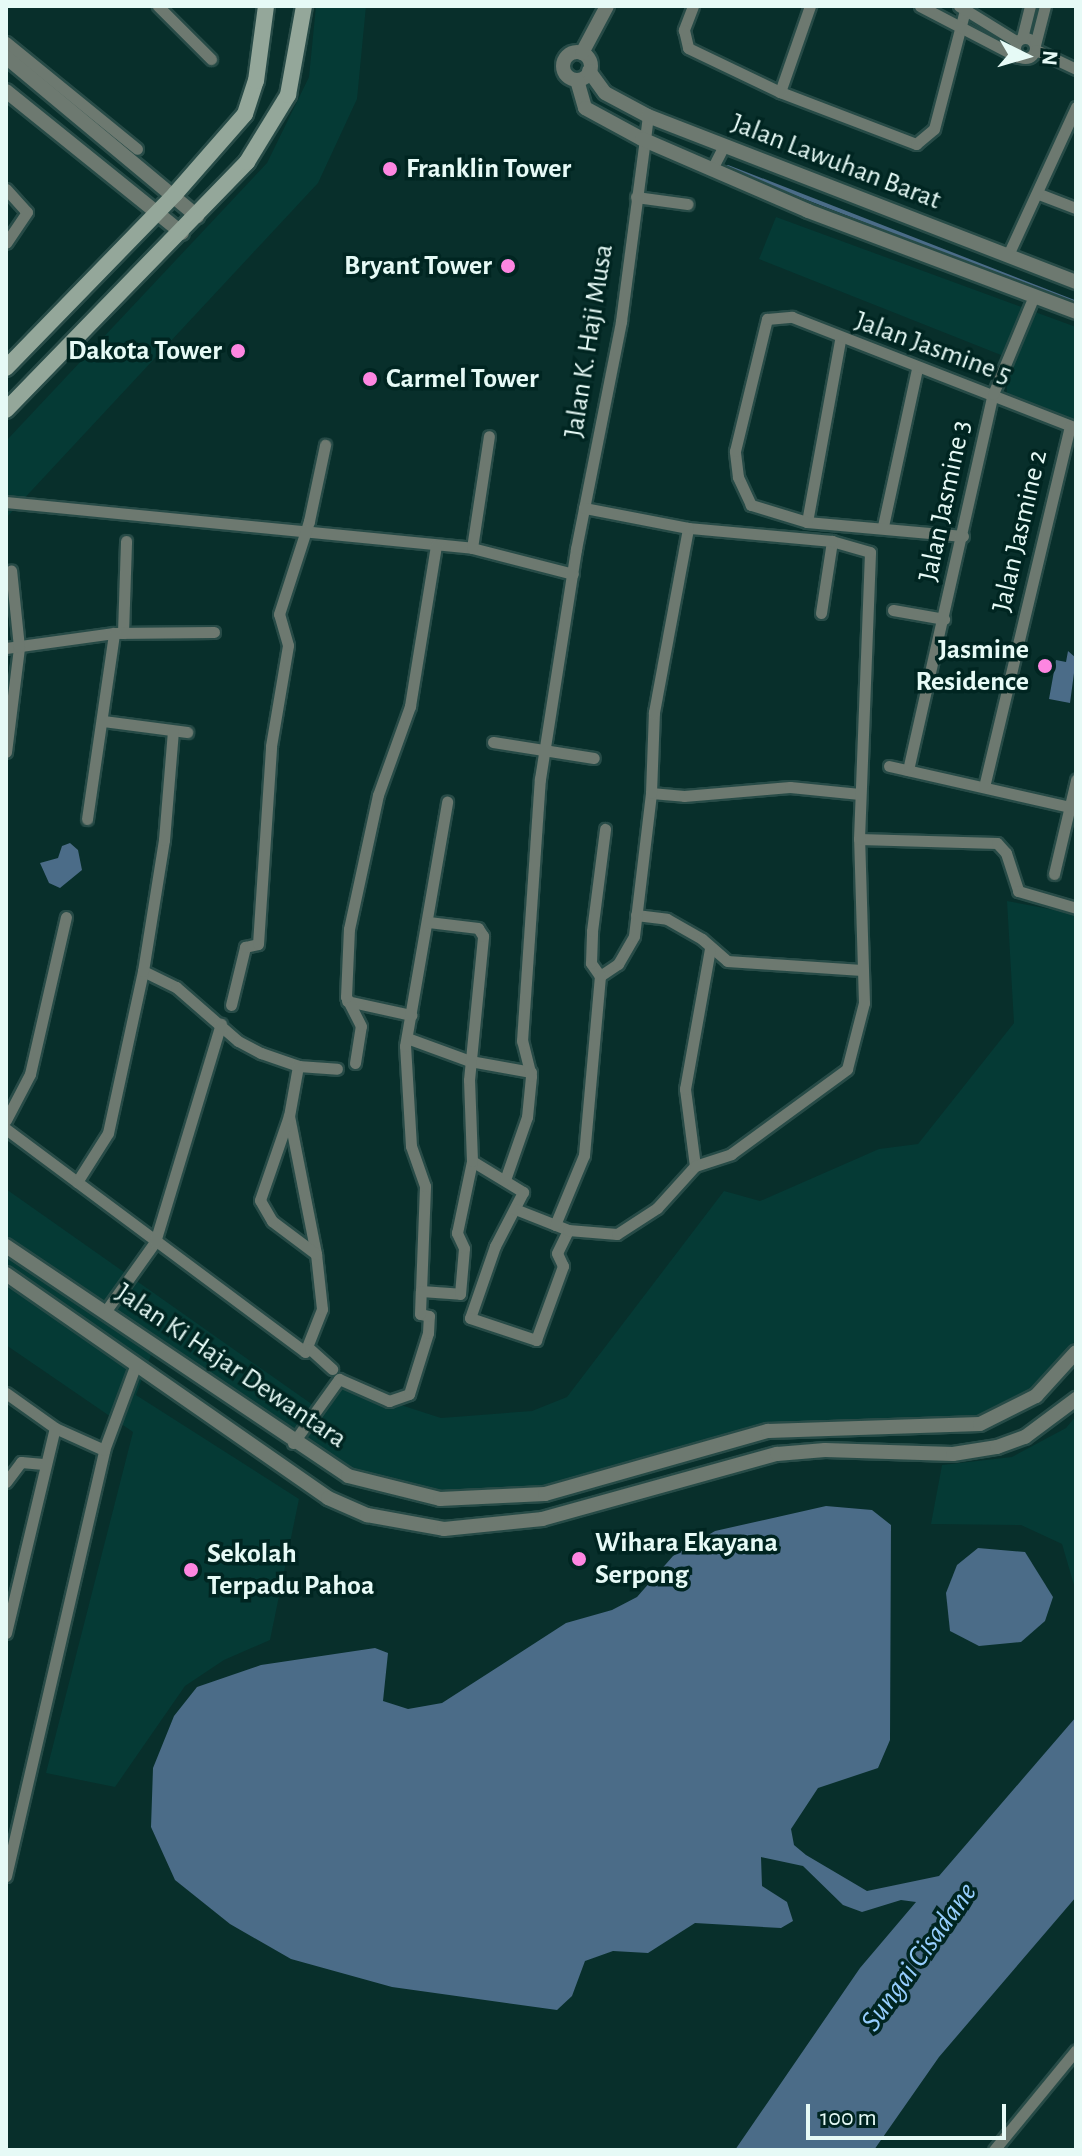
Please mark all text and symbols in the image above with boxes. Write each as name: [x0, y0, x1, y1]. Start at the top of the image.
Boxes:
north arrow: [986, 16, 1066, 96]
text: N: [1038, 50, 1062, 67]
street label: Jalan Lawuhan Barat: [727, 107, 945, 217]
place label: Franklin Tower: [406, 152, 571, 186]
marker: Franklin Tower: [381, 160, 399, 178]
street label: Jalan K. Haji Musa: [557, 242, 621, 440]
place label: Bryant Tower: [344, 249, 492, 283]
marker: Bryant Tower: [499, 257, 517, 275]
street label: Jalan Jasmine 5: [850, 304, 1016, 392]
place label: Dakota Tower: [68, 334, 222, 368]
marker: Dakota Tower: [229, 342, 247, 360]
place label: Carmel Tower: [386, 362, 539, 396]
marker: Carmel Tower: [361, 370, 379, 388]
street label: Jalan Jasmine 3: [912, 417, 978, 585]
street label: Jalan Jasmine 2: [985, 447, 1055, 615]
place label: Jasmine Residence: [915, 633, 1029, 699]
marker: Jasmine Residence: [1036, 657, 1054, 675]
street label: Jalan Ki Hajar Dewantara: [109, 1276, 353, 1456]
place label: Wihara Ekayana Serpong: [595, 1526, 778, 1592]
place label: Sekolah Terpadu Pahoa: [207, 1537, 374, 1603]
marker: Wihara Ekayana Serpong: [570, 1550, 588, 1568]
marker: Sekolah Terpadu Pahoa: [182, 1561, 200, 1579]
water label: Sungai Cisadane: [853, 1876, 985, 2038]
scale bar: [810, 2088, 1010, 2138]
text: 100 m: [820, 2106, 877, 2130]

